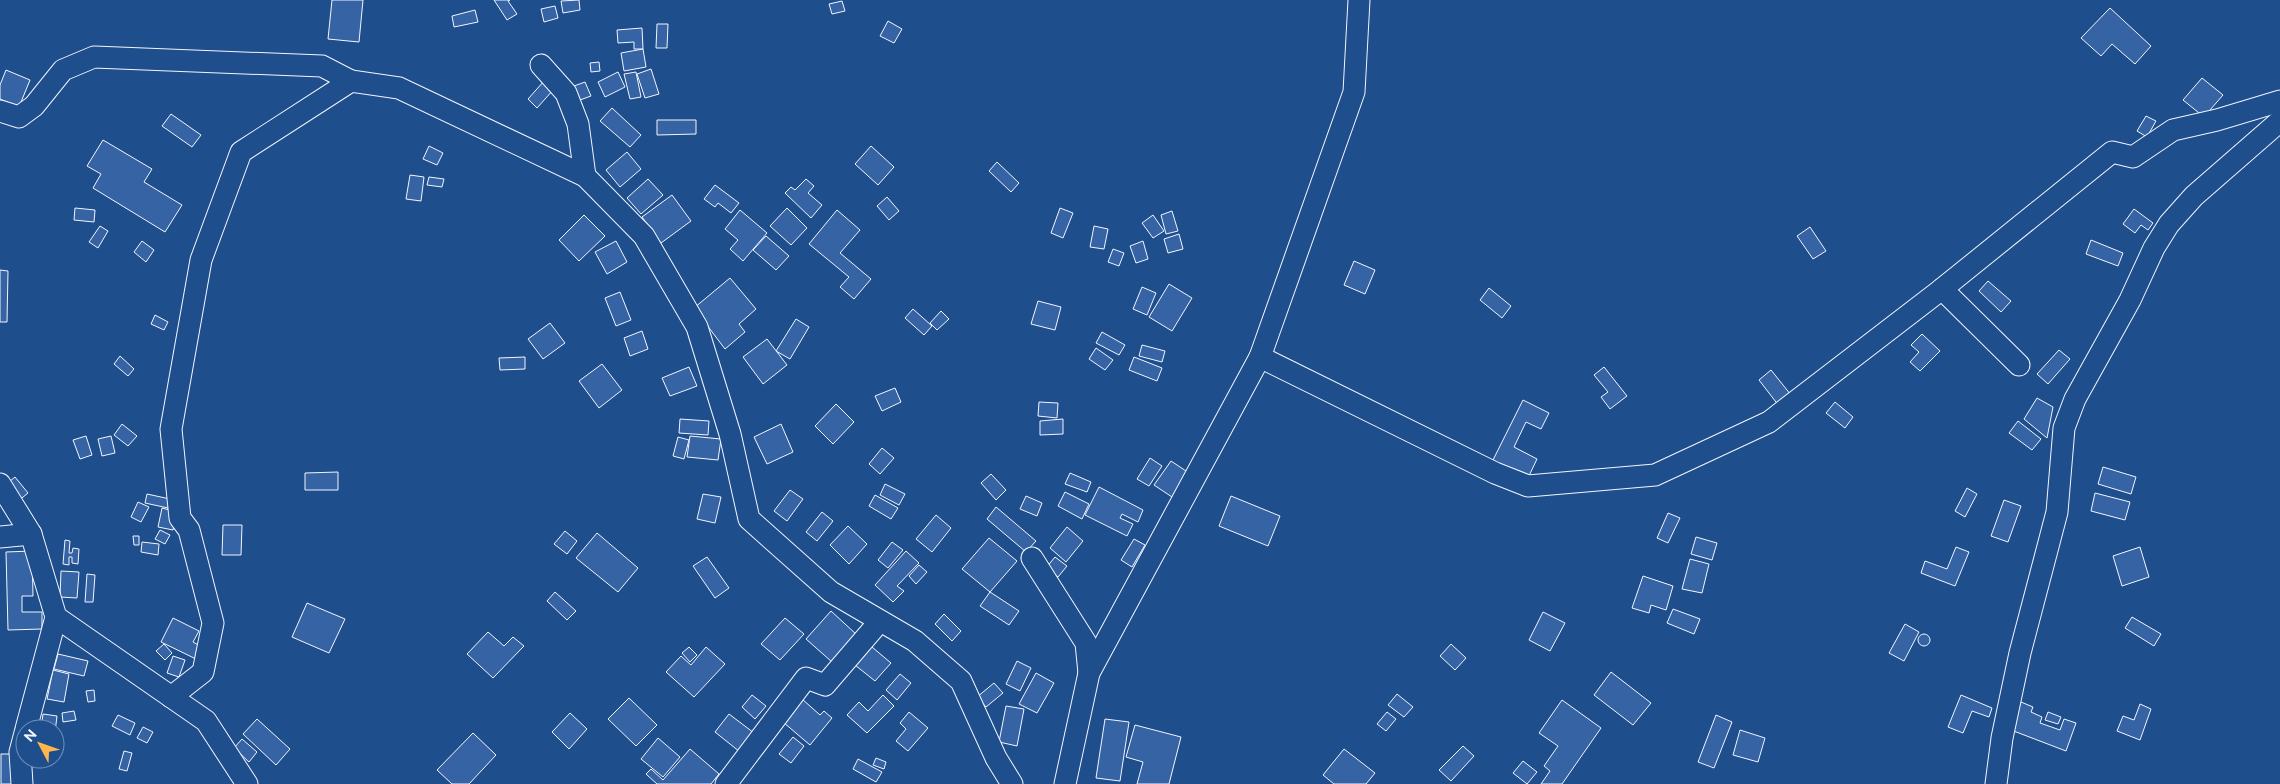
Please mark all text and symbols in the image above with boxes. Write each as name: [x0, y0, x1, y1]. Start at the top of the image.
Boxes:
north arrow: [15, 719, 65, 769]
text: N: [21, 726, 40, 745]

